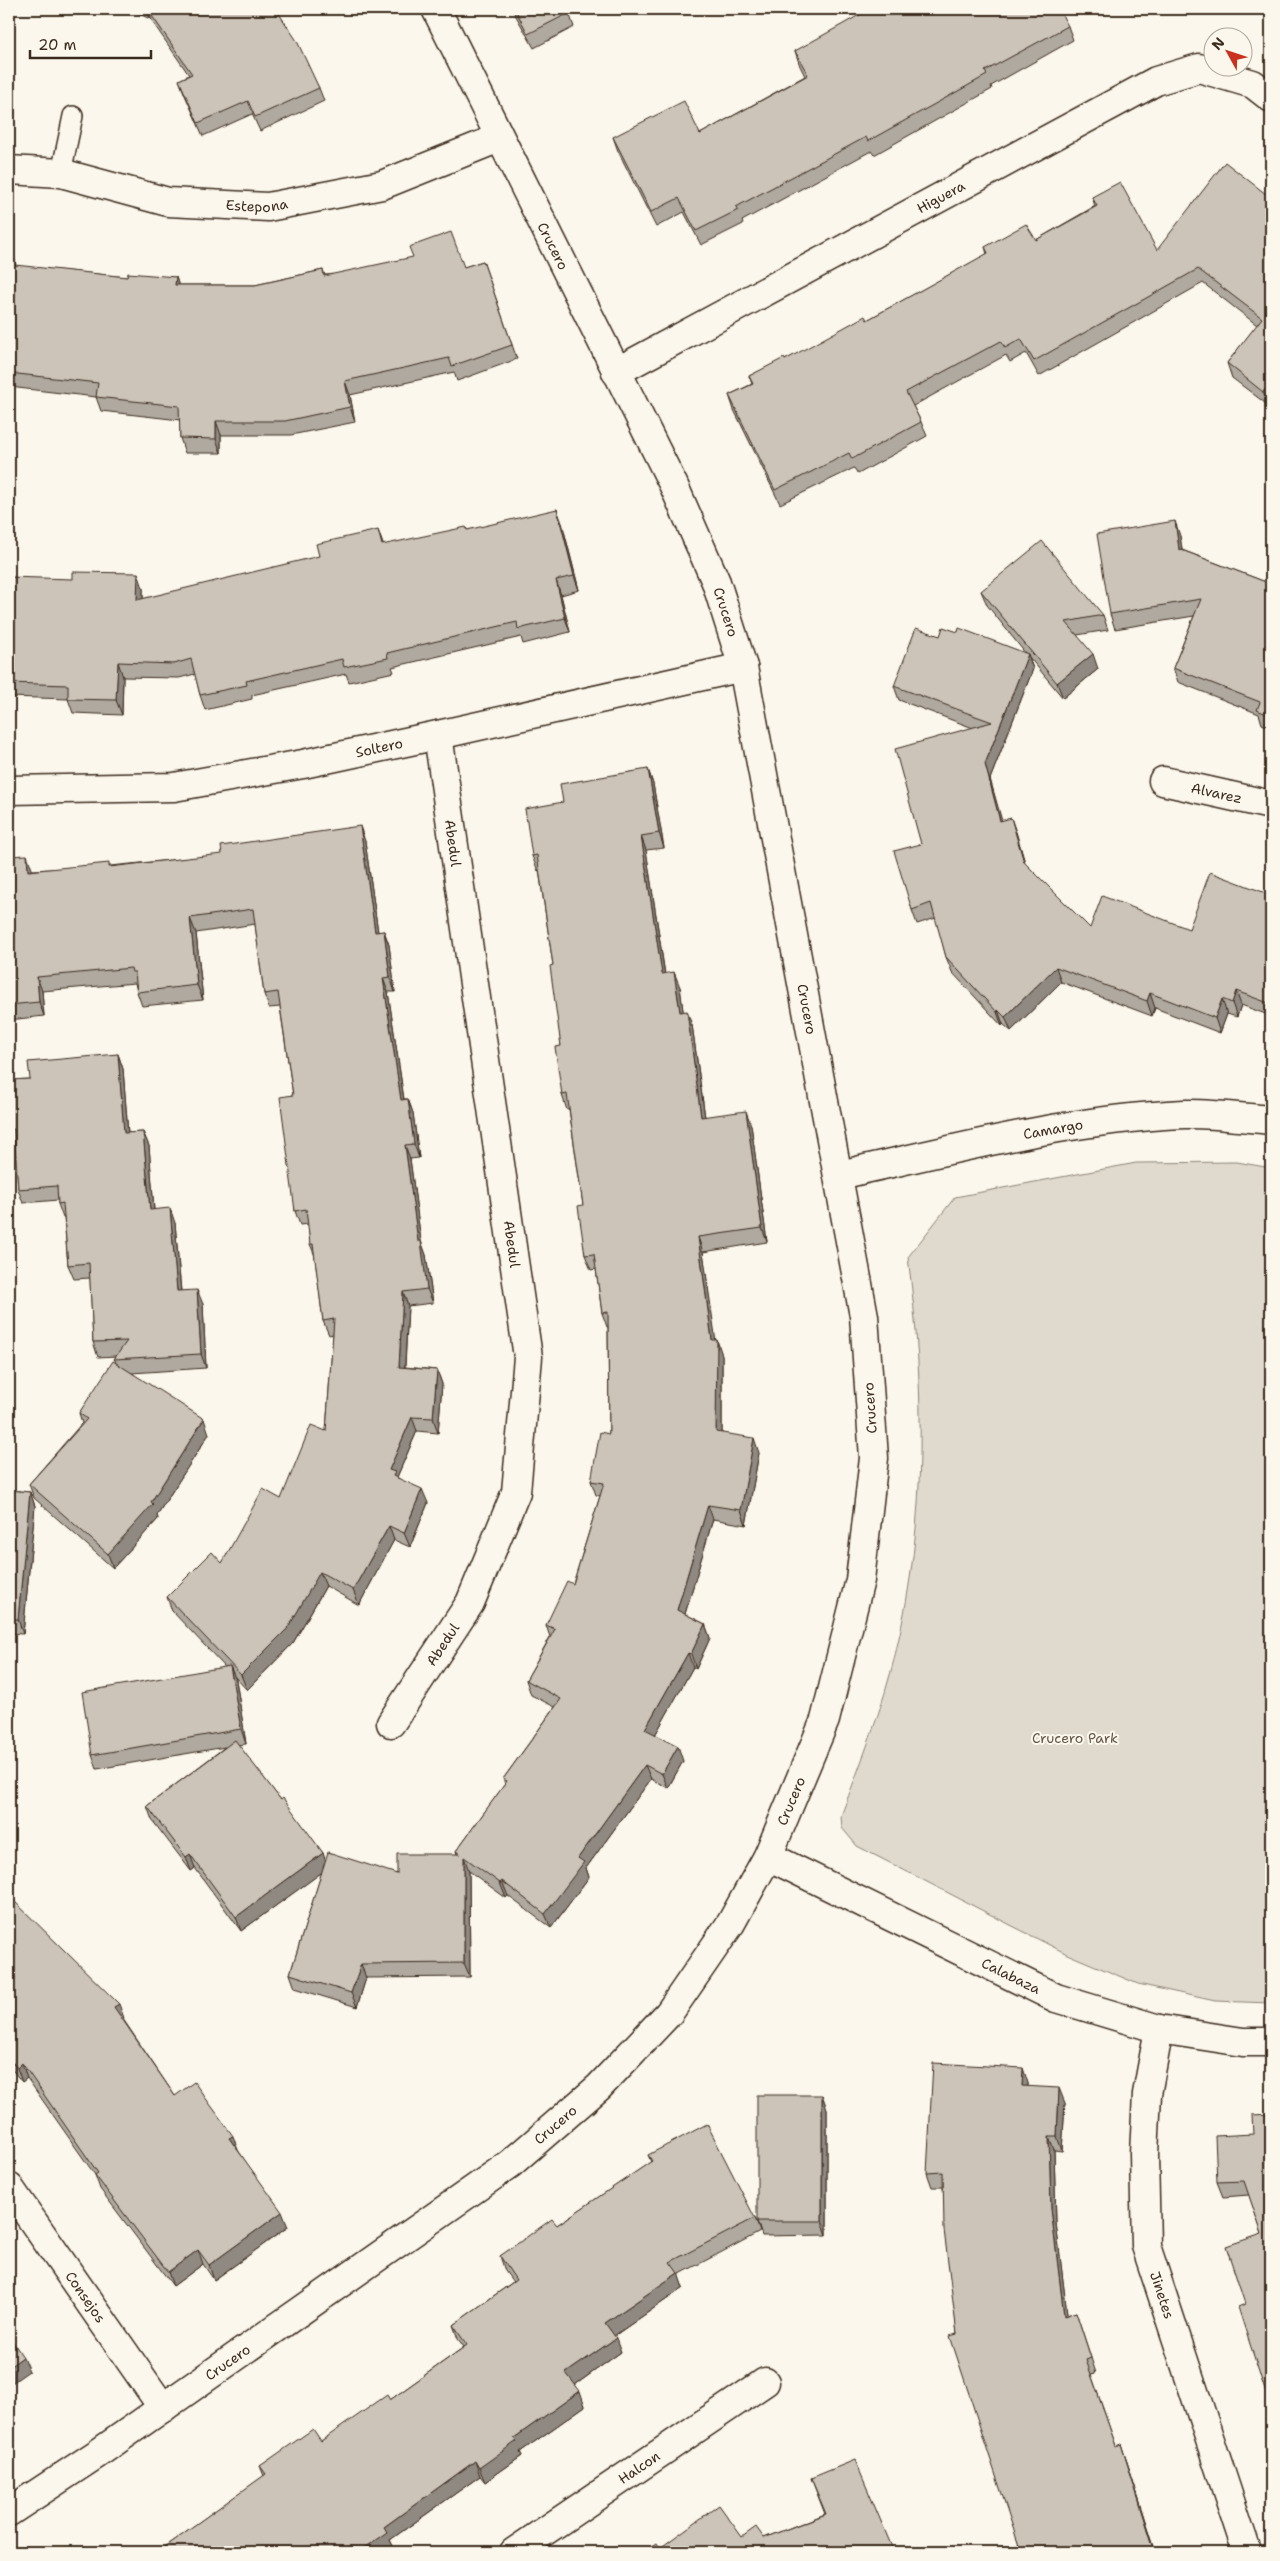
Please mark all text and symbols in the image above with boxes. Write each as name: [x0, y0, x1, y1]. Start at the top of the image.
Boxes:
scale bar: [30, 28, 151, 60]
north arrow: [1202, 28, 1252, 78]
text: N: [1208, 34, 1229, 54]
text: 20 m: [38, 35, 77, 55]
street label: Higuera: [914, 176, 968, 217]
street label: Estepona: [225, 194, 290, 216]
street label: Crucero: [533, 219, 573, 273]
street label: Crucero: [710, 585, 742, 639]
street label: Soltero: [354, 734, 404, 761]
street label: Alvarez: [1189, 779, 1244, 807]
street label: Abedul: [441, 818, 465, 868]
street label: Crucero: [793, 982, 821, 1036]
street label: Camargo: [1022, 1115, 1084, 1143]
street label: Abedul: [500, 1219, 524, 1269]
street label: Crucero: [859, 1382, 881, 1434]
street label: Abedul: [422, 1619, 464, 1669]
park label: Crucero Park: [1032, 1729, 1118, 1747]
street label: Crucero: [773, 1774, 809, 1828]
street label: Calabaza: [979, 1954, 1044, 1998]
street label: Crucero: [530, 2101, 581, 2148]
street label: Consejos: [61, 2268, 110, 2326]
street label: Jinetes: [1146, 2269, 1178, 2321]
street label: Crucero: [202, 2340, 254, 2384]
street label: Halcon: [615, 2447, 664, 2488]

